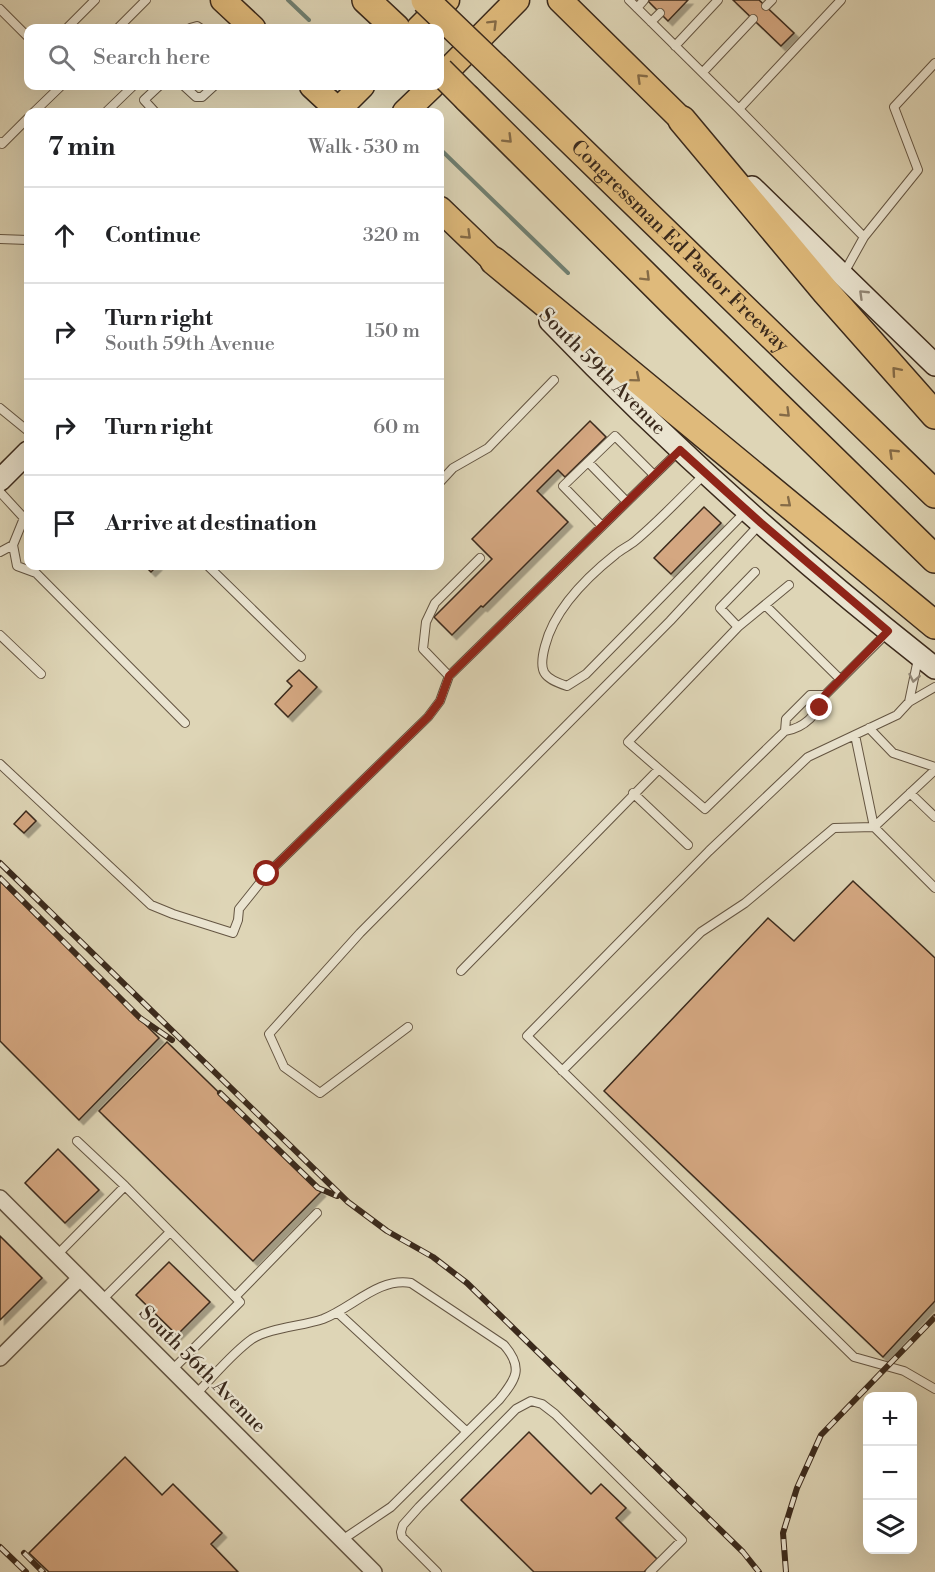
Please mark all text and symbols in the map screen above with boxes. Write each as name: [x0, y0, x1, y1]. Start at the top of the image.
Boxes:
one-way arrow: [486, 21, 497, 31]
search box: [24, 24, 444, 90]
icon: search: [45, 41, 78, 74]
text: Search here: [93, 44, 210, 71]
one-way arrow: [637, 75, 648, 86]
text: 7 min: [48, 131, 115, 163]
one-way arrow: [502, 132, 512, 143]
text: Walk · 530 m: [308, 135, 420, 160]
street label: Congressman Ed Pastor Freeway: [565, 135, 794, 358]
icon: ahead: [48, 219, 81, 252]
text: Continue: [105, 222, 201, 249]
text: 320 m: [363, 223, 420, 248]
one-way arrow: [459, 228, 470, 239]
one-way arrow: [639, 269, 650, 280]
one-way arrow: [860, 290, 870, 301]
street label: South 59th Avenue: [533, 303, 671, 441]
text: Turn right: [105, 305, 213, 332]
icon: right: [48, 315, 81, 348]
text: 150 m: [365, 319, 420, 344]
text: South 59th Avenue: [105, 332, 275, 357]
one-way arrow: [892, 367, 903, 378]
one-way arrow: [629, 371, 640, 382]
one-way arrow: [779, 406, 789, 417]
icon: right: [48, 411, 81, 444]
text: Turn right: [105, 414, 213, 441]
text: 60 m: [373, 415, 420, 440]
one-way arrow: [889, 450, 900, 461]
one-way arrow: [780, 495, 791, 506]
icon: arrive: [48, 507, 81, 540]
text: Arrive at destination: [105, 510, 317, 537]
one-way arrow: [908, 673, 921, 683]
route end: [806, 694, 832, 720]
route start: [253, 860, 279, 886]
street label: South 56th Avenue: [133, 1301, 271, 1439]
map controls: [863, 1392, 917, 1554]
button: +: [863, 1392, 917, 1446]
button: −: [863, 1446, 917, 1500]
button: layers: [863, 1500, 917, 1554]

